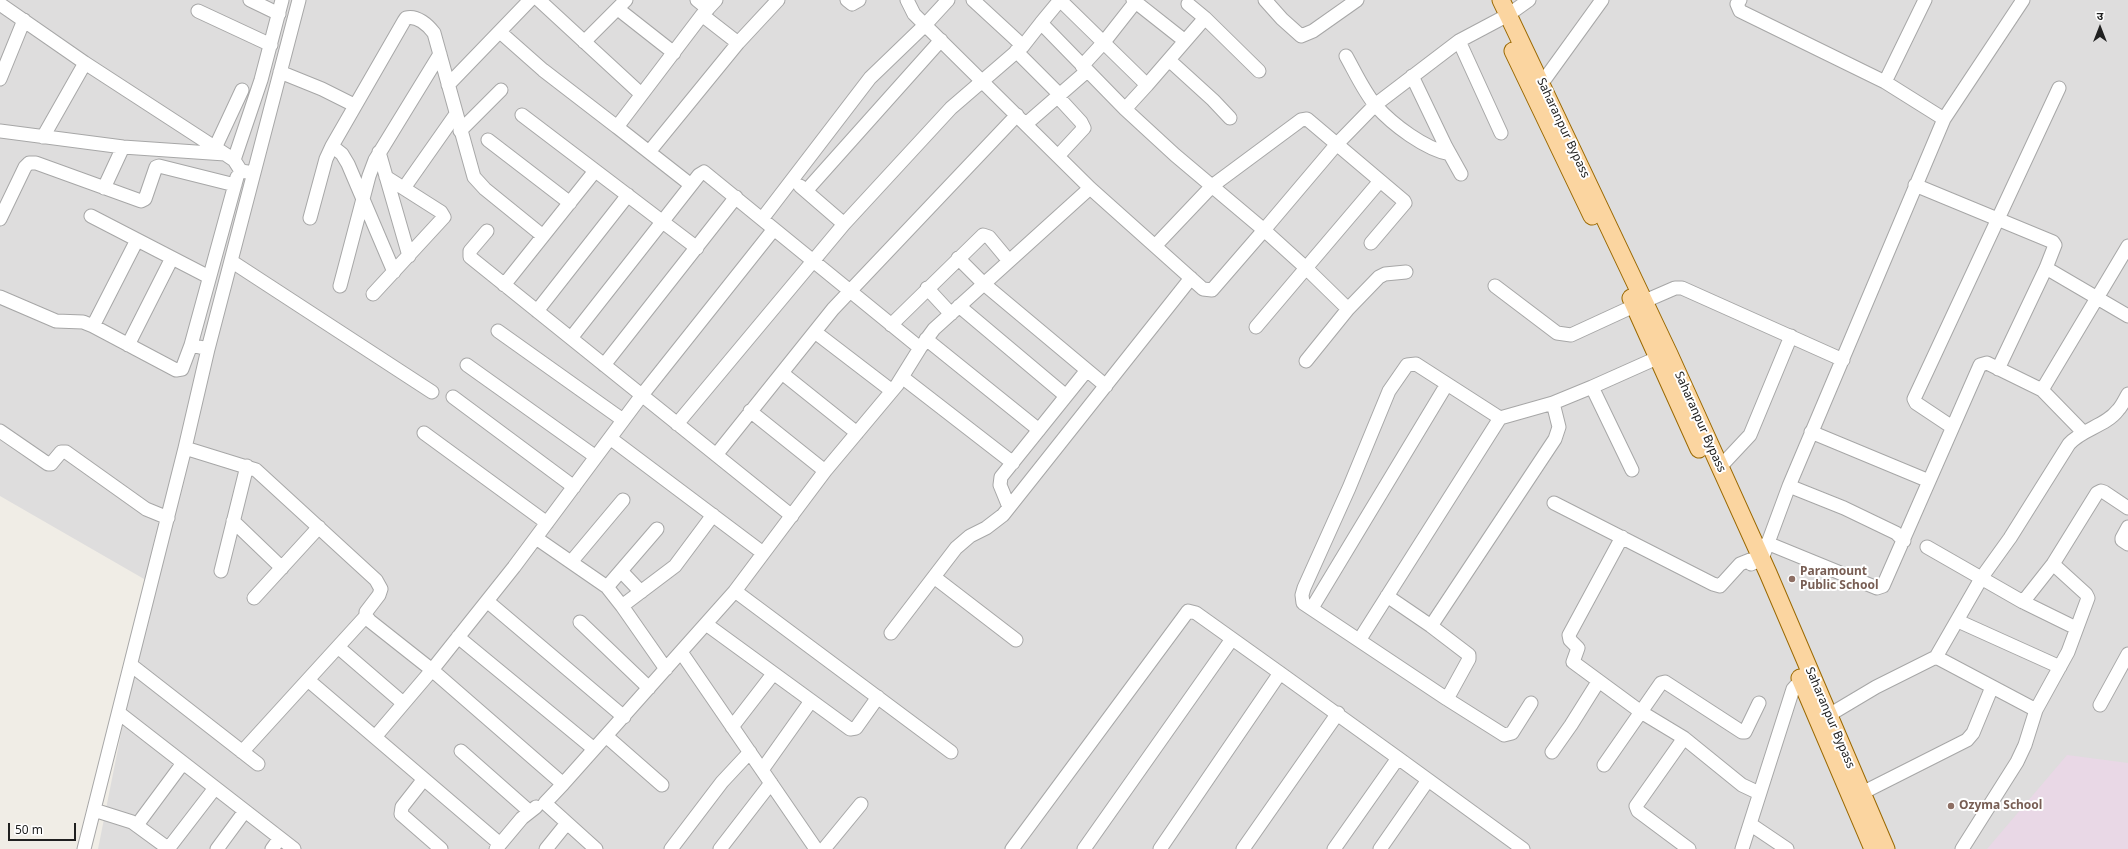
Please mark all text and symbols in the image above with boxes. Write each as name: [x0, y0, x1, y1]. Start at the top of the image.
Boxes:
north arrow: [2080, 8, 2120, 48]
text: उ: [2097, 8, 2103, 23]
street label: Saharanpur Bypass: [1533, 76, 1593, 180]
street label: Saharanpur Bypass: [1671, 369, 1729, 475]
place label: Paramount Public School: [1800, 565, 1878, 593]
marker: Paramount Public School: [1787, 574, 1797, 584]
street label: Saharanpur Bypass: [1802, 665, 1858, 771]
place label: Ozyma School: [1959, 799, 2042, 813]
marker: Ozyma School: [1946, 801, 1956, 811]
scale bar: [10, 815, 78, 841]
text: 50 m: [15, 821, 43, 838]

